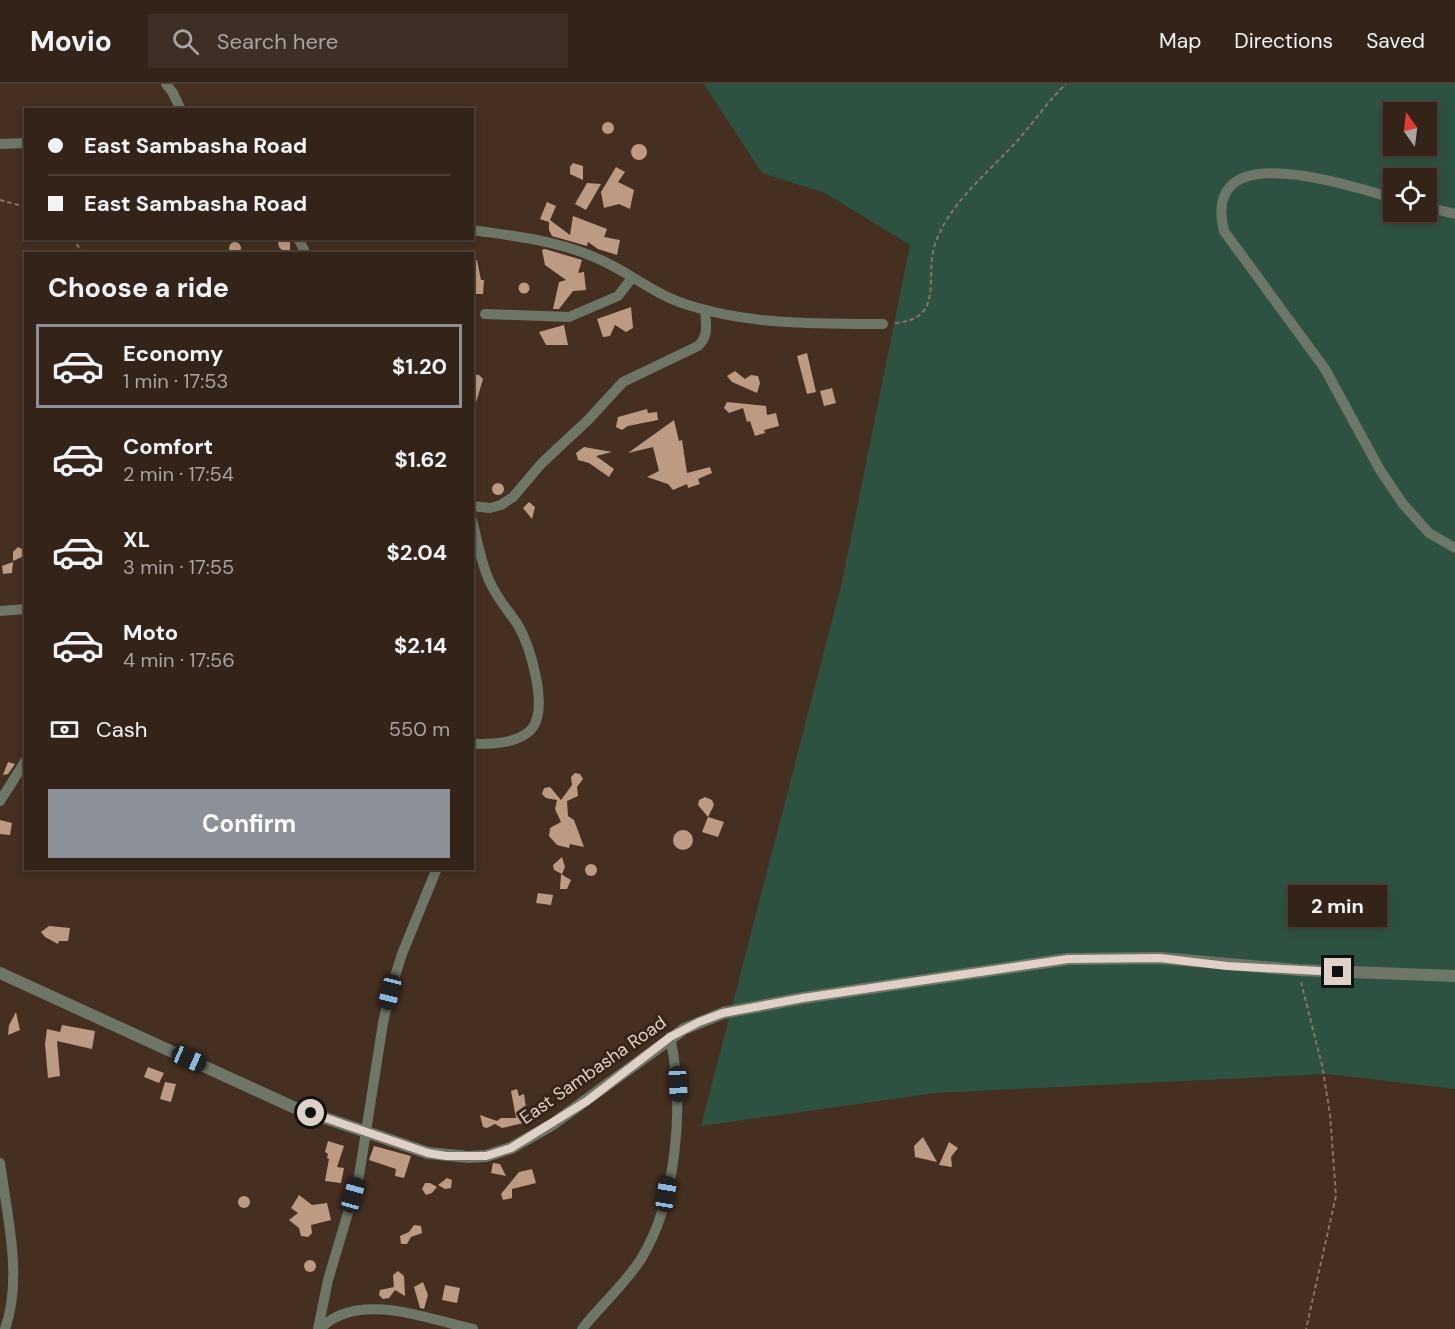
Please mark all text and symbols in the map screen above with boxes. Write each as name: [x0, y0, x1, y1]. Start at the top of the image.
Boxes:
search box: [148, 14, 568, 68]
text: Movio: [30, 23, 112, 60]
icon: search: [169, 25, 202, 58]
text: Search here: [217, 27, 338, 56]
text: Map: [1159, 27, 1201, 55]
text: Directions: [1234, 27, 1333, 55]
text: Saved: [1366, 27, 1425, 55]
north arrow: [1383, 102, 1437, 156]
map controls: [1383, 102, 1437, 222]
text: East Sambasha Road: [84, 131, 307, 160]
button: locate: [1383, 168, 1437, 222]
text: East Sambasha Road: [84, 189, 307, 218]
text: Choose a ride: [48, 270, 229, 305]
icon: car: [51, 339, 105, 393]
text: Economy: [123, 339, 223, 368]
text: $1.20: [392, 352, 447, 381]
text: 1 min · 17:53: [123, 368, 228, 394]
icon: car: [51, 432, 105, 486]
text: Comfort: [123, 432, 213, 461]
text: $1.62: [394, 445, 447, 474]
text: 2 min · 17:54: [123, 461, 234, 487]
icon: car: [51, 525, 105, 579]
text: XL: [123, 525, 150, 554]
text: $2.04: [387, 538, 447, 567]
text: 3 min · 17:55: [123, 554, 234, 580]
icon: car: [51, 618, 105, 672]
text: Moto: [123, 618, 178, 647]
text: $2.14: [394, 631, 447, 660]
text: 4 min · 17:56: [123, 647, 235, 673]
icon: cash: [48, 713, 81, 746]
text: Cash: [96, 715, 147, 744]
text: 550 m: [389, 716, 450, 742]
button: Confirm: [48, 789, 450, 858]
callout: 2 min: [1288, 885, 1388, 927]
text: 2 min: [1311, 893, 1364, 919]
route end: [1324, 958, 1351, 985]
car: [377, 972, 403, 1012]
street label: East Sambasha Road: [515, 1010, 671, 1130]
car: [169, 1043, 209, 1075]
car: [668, 1066, 688, 1102]
route start: [297, 1099, 324, 1126]
car: [339, 1175, 367, 1215]
car: [654, 1175, 678, 1213]

